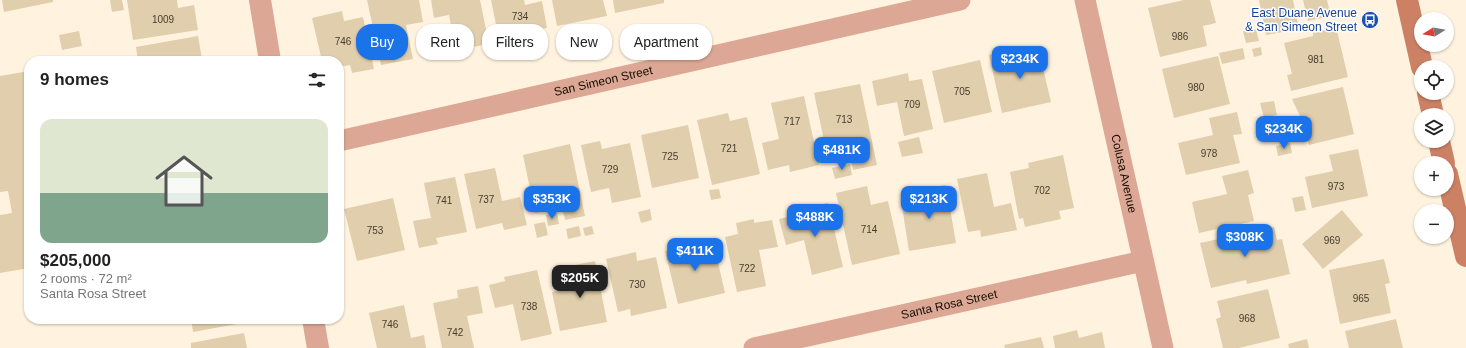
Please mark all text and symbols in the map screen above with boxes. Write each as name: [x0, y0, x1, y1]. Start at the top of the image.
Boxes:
place label: East Duane Avenue & San Simeon Street: [1245, 6, 1358, 34]
bus stop icon: East Duane Avenue & San Simeon Street: [1360, 10, 1380, 30]
house number: 734: [512, 11, 529, 22]
north arrow: [1414, 12, 1454, 52]
map controls: [1414, 12, 1454, 244]
house number: 1009: [152, 14, 175, 25]
chip: Buy: [356, 24, 408, 60]
chip: Rent: [416, 24, 474, 60]
chip: Filters: [482, 24, 548, 60]
chip: New: [556, 24, 612, 60]
chip: Apartment: [620, 24, 712, 60]
house number: 986: [1172, 31, 1189, 42]
house number: 746: [335, 36, 352, 47]
pin: $234K: [992, 46, 1048, 80]
text: $234K: [1001, 51, 1039, 66]
house number: 981: [1308, 54, 1325, 65]
button: locate: [1414, 60, 1454, 100]
street label: San Simeon Street: [553, 63, 655, 99]
icon: filters: [306, 69, 328, 91]
text: 9 homes: [40, 70, 109, 89]
house number: 980: [1188, 82, 1205, 93]
house number: 705: [954, 86, 971, 97]
house number: 709: [904, 99, 921, 110]
button: layers: [1414, 108, 1454, 148]
house number: 713: [836, 114, 853, 125]
house number: 717: [784, 116, 801, 127]
pin: $234K: [1256, 116, 1312, 150]
text: $234K: [1265, 121, 1303, 136]
street label: Colusa Avenue: [1108, 133, 1140, 215]
pin: $481K: [814, 137, 870, 171]
text: $481K: [823, 142, 861, 157]
house number: 721: [721, 143, 738, 154]
icon: home: [148, 145, 220, 217]
house number: 978: [1201, 148, 1218, 159]
house number: 725: [662, 151, 679, 162]
button: +: [1414, 156, 1454, 196]
house number: 729: [602, 164, 619, 175]
house number: 973: [1328, 181, 1345, 192]
house number: 702: [1034, 185, 1051, 196]
pin: $353K: [524, 186, 580, 220]
pin: $213K: [901, 186, 957, 220]
text: $353K: [533, 191, 571, 206]
text: $213K: [910, 191, 948, 206]
house number: 737: [478, 194, 495, 205]
house number: 741: [436, 195, 453, 206]
pin: $488K: [787, 204, 843, 238]
button: −: [1414, 204, 1454, 244]
text: $488K: [796, 209, 834, 224]
house number: 714: [861, 224, 878, 235]
pin: $308K: [1217, 224, 1273, 258]
house number: 753: [367, 225, 384, 236]
text: $308K: [1226, 229, 1264, 244]
house number: 969: [1324, 235, 1341, 246]
pin: $411K: [667, 238, 723, 272]
text: $411K: [676, 243, 714, 258]
text: $205,000: [40, 251, 111, 270]
house number: 722: [739, 263, 756, 274]
pin: $205K: [552, 265, 608, 299]
text: $205K: [561, 270, 599, 285]
text: 2 rooms · 72 m²: [40, 271, 132, 286]
house number: 730: [629, 279, 646, 290]
text: Santa Rosa Street: [40, 286, 146, 301]
street label: Santa Rosa Street: [900, 287, 999, 322]
house number: 965: [1353, 293, 1370, 304]
house number: 738: [521, 301, 538, 312]
house number: 968: [1239, 313, 1256, 324]
house number: 746: [382, 319, 399, 330]
house number: 742: [447, 327, 464, 338]

